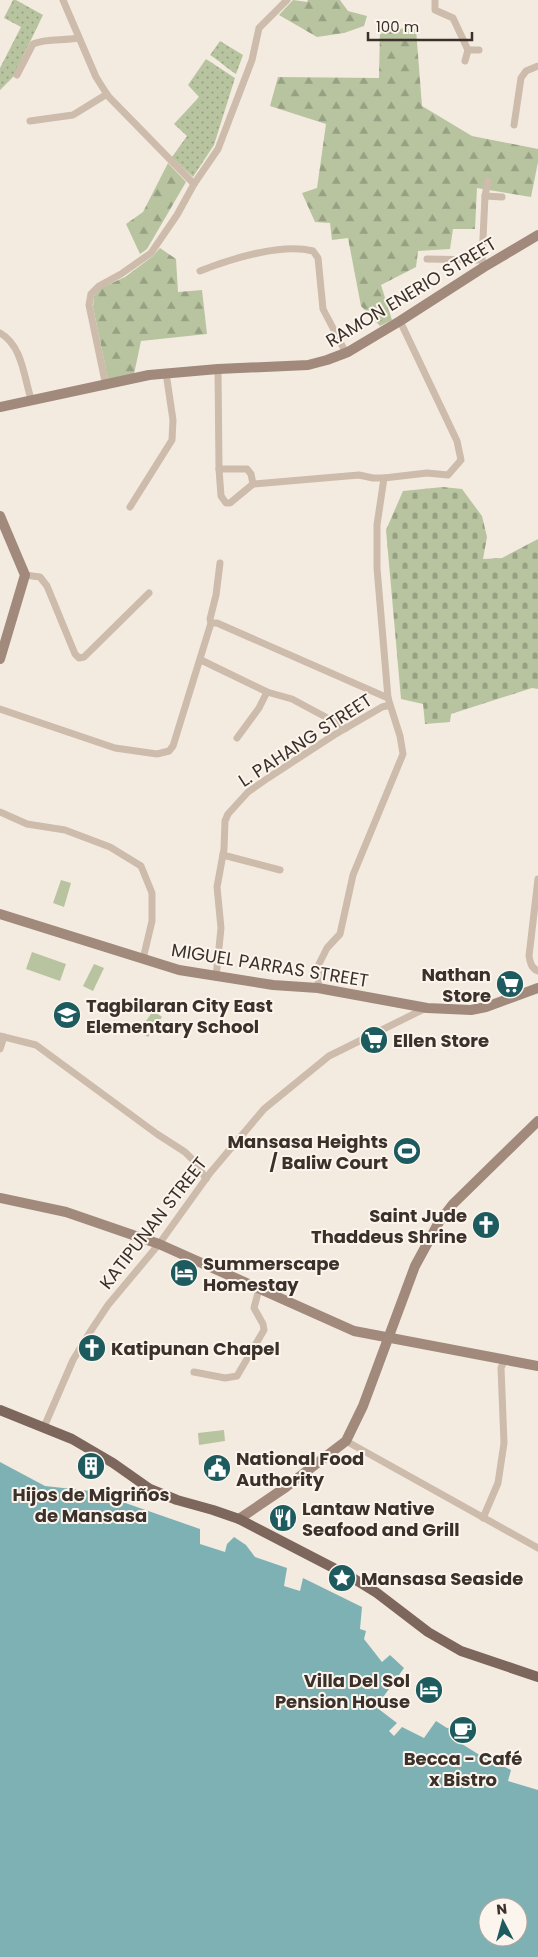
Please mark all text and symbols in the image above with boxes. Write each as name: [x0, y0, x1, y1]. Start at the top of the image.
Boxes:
scale bar: [368, 10, 472, 42]
text: 100 m: [376, 16, 419, 37]
street label: RAMON ENERIO STREET: [321, 231, 501, 353]
street label: L. PAHANG STREET: [233, 687, 377, 793]
street label: MIGUEL PARRAS STREET: [170, 937, 371, 993]
place label: Nathan Store: [421, 962, 491, 1008]
supermarket icon: Nathan Store: [495, 969, 525, 999]
place label: Tagbilaran City East Elementary School: [86, 993, 273, 1039]
school or university icon: Tagbilaran City East Elementary School: [52, 1000, 82, 1030]
supermarket icon: Ellen Store: [359, 1025, 389, 1055]
place label: Ellen Store: [393, 1028, 489, 1053]
place label: Mansasa Heights / Baliw Court: [228, 1129, 388, 1175]
sports icon: Mansasa Heights / Baliw Court: [392, 1136, 422, 1166]
street label: KATIPUNAN STREET: [93, 1152, 213, 1294]
place label: Saint Jude Thaddeus Shrine: [311, 1203, 467, 1249]
church icon: Saint Jude Thaddeus Shrine: [471, 1210, 501, 1240]
place label: Summerscape Homestay: [203, 1251, 340, 1297]
hotel icon: Summerscape Homestay: [169, 1258, 199, 1288]
church icon: Katipunan Chapel: [77, 1333, 107, 1363]
place label: Katipunan Chapel: [111, 1336, 280, 1361]
place label: National Food Authority: [236, 1446, 364, 1492]
building icon: Hijos de Migriños de Mansasa: [76, 1451, 106, 1481]
public building icon: National Food Authority: [202, 1453, 232, 1483]
place label: Hijos de Migriños de Mansasa: [13, 1482, 169, 1528]
place label: Lantaw Native Seafood and Grill: [302, 1496, 460, 1542]
restaurant icon: Lantaw Native Seafood and Grill: [268, 1503, 298, 1533]
place icon: Mansasa Seaside: [327, 1563, 357, 1593]
place label: Mansasa Seaside: [361, 1566, 523, 1591]
place label: Villa Del Sol Pension House: [275, 1668, 410, 1714]
hotel icon: Villa Del Sol Pension House: [414, 1675, 444, 1705]
cafe icon: Becca - Café x Bistro: [448, 1715, 478, 1745]
place label: Becca - Café x Bistro: [404, 1746, 522, 1792]
north arrow: [478, 1897, 528, 1947]
text: N: [495, 1899, 508, 1920]

